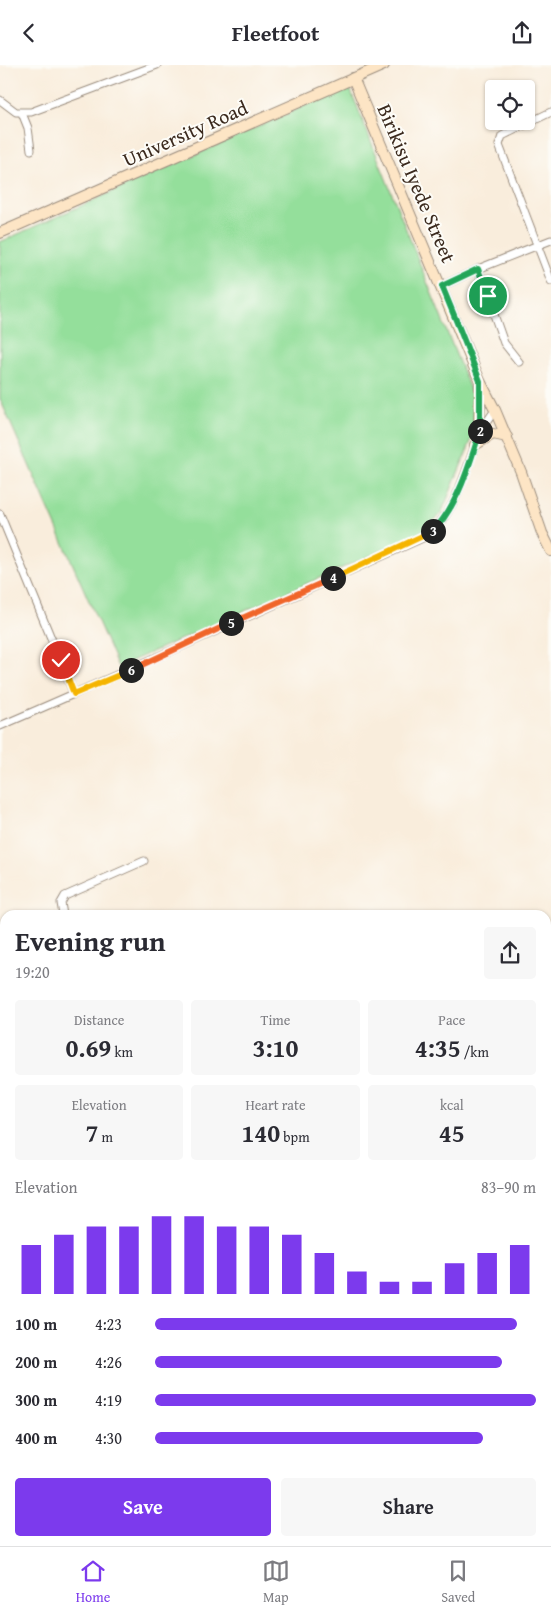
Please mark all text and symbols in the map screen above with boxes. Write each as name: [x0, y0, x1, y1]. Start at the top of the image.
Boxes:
text: Fleetfoot: [232, 17, 319, 49]
icon: back: [15, 19, 43, 47]
icon: share: [508, 19, 536, 47]
map controls: [485, 80, 535, 130]
button: locate: [485, 80, 535, 130]
street label: University Road: [118, 92, 252, 173]
street label: Birikisu Iyede Street: [370, 99, 464, 267]
pin: [467, 275, 509, 317]
icon: arrive: [474, 282, 502, 310]
pin: 2: [468, 419, 492, 443]
text: 2: [477, 421, 484, 441]
pin: 3: [420, 519, 446, 543]
text: 3: [430, 521, 437, 541]
pin: 4: [320, 565, 346, 591]
text: 4: [330, 568, 337, 588]
pin: 5: [218, 611, 244, 635]
text: 5: [228, 613, 235, 633]
pin: [40, 639, 82, 681]
icon: check: [47, 646, 75, 674]
pin: 6: [118, 657, 144, 683]
text: 6: [128, 660, 135, 680]
text: Evening run: [15, 920, 166, 961]
button: share: [484, 927, 536, 979]
text: 19:20: [15, 960, 50, 984]
text: Distance: [74, 1010, 124, 1030]
text: Time: [261, 1010, 290, 1030]
text: Pace: [438, 1010, 465, 1030]
text: 0.69: [65, 1030, 111, 1066]
text: 3:10: [253, 1030, 298, 1066]
text: 4:35: [415, 1030, 461, 1066]
text: km: [111, 1042, 133, 1062]
text: /km: [461, 1042, 489, 1062]
text: Elevation: [72, 1095, 127, 1115]
text: Heart rate: [245, 1095, 306, 1115]
text: kcal: [440, 1095, 464, 1115]
text: 7: [85, 1115, 98, 1151]
text: 140: [241, 1115, 280, 1151]
text: 45: [439, 1115, 465, 1151]
text: m: [98, 1127, 113, 1147]
text: bpm: [280, 1127, 310, 1147]
text: Elevation: [15, 1175, 78, 1199]
text: 83–90 m: [481, 1175, 536, 1199]
text: 100 m: [15, 1312, 57, 1336]
text: 4:23: [95, 1312, 122, 1336]
text: 200 m: [15, 1350, 57, 1374]
text: 4:26: [95, 1350, 122, 1374]
text: 300 m: [15, 1388, 57, 1412]
text: 4:19: [95, 1388, 122, 1412]
text: 400 m: [15, 1426, 57, 1450]
text: 4:30: [95, 1426, 122, 1450]
button: Save: [15, 1478, 271, 1536]
button: Share: [281, 1478, 536, 1536]
tab: Home: [76, 1557, 110, 1607]
tab: Map: [262, 1557, 290, 1607]
tab: Saved: [441, 1557, 475, 1607]

